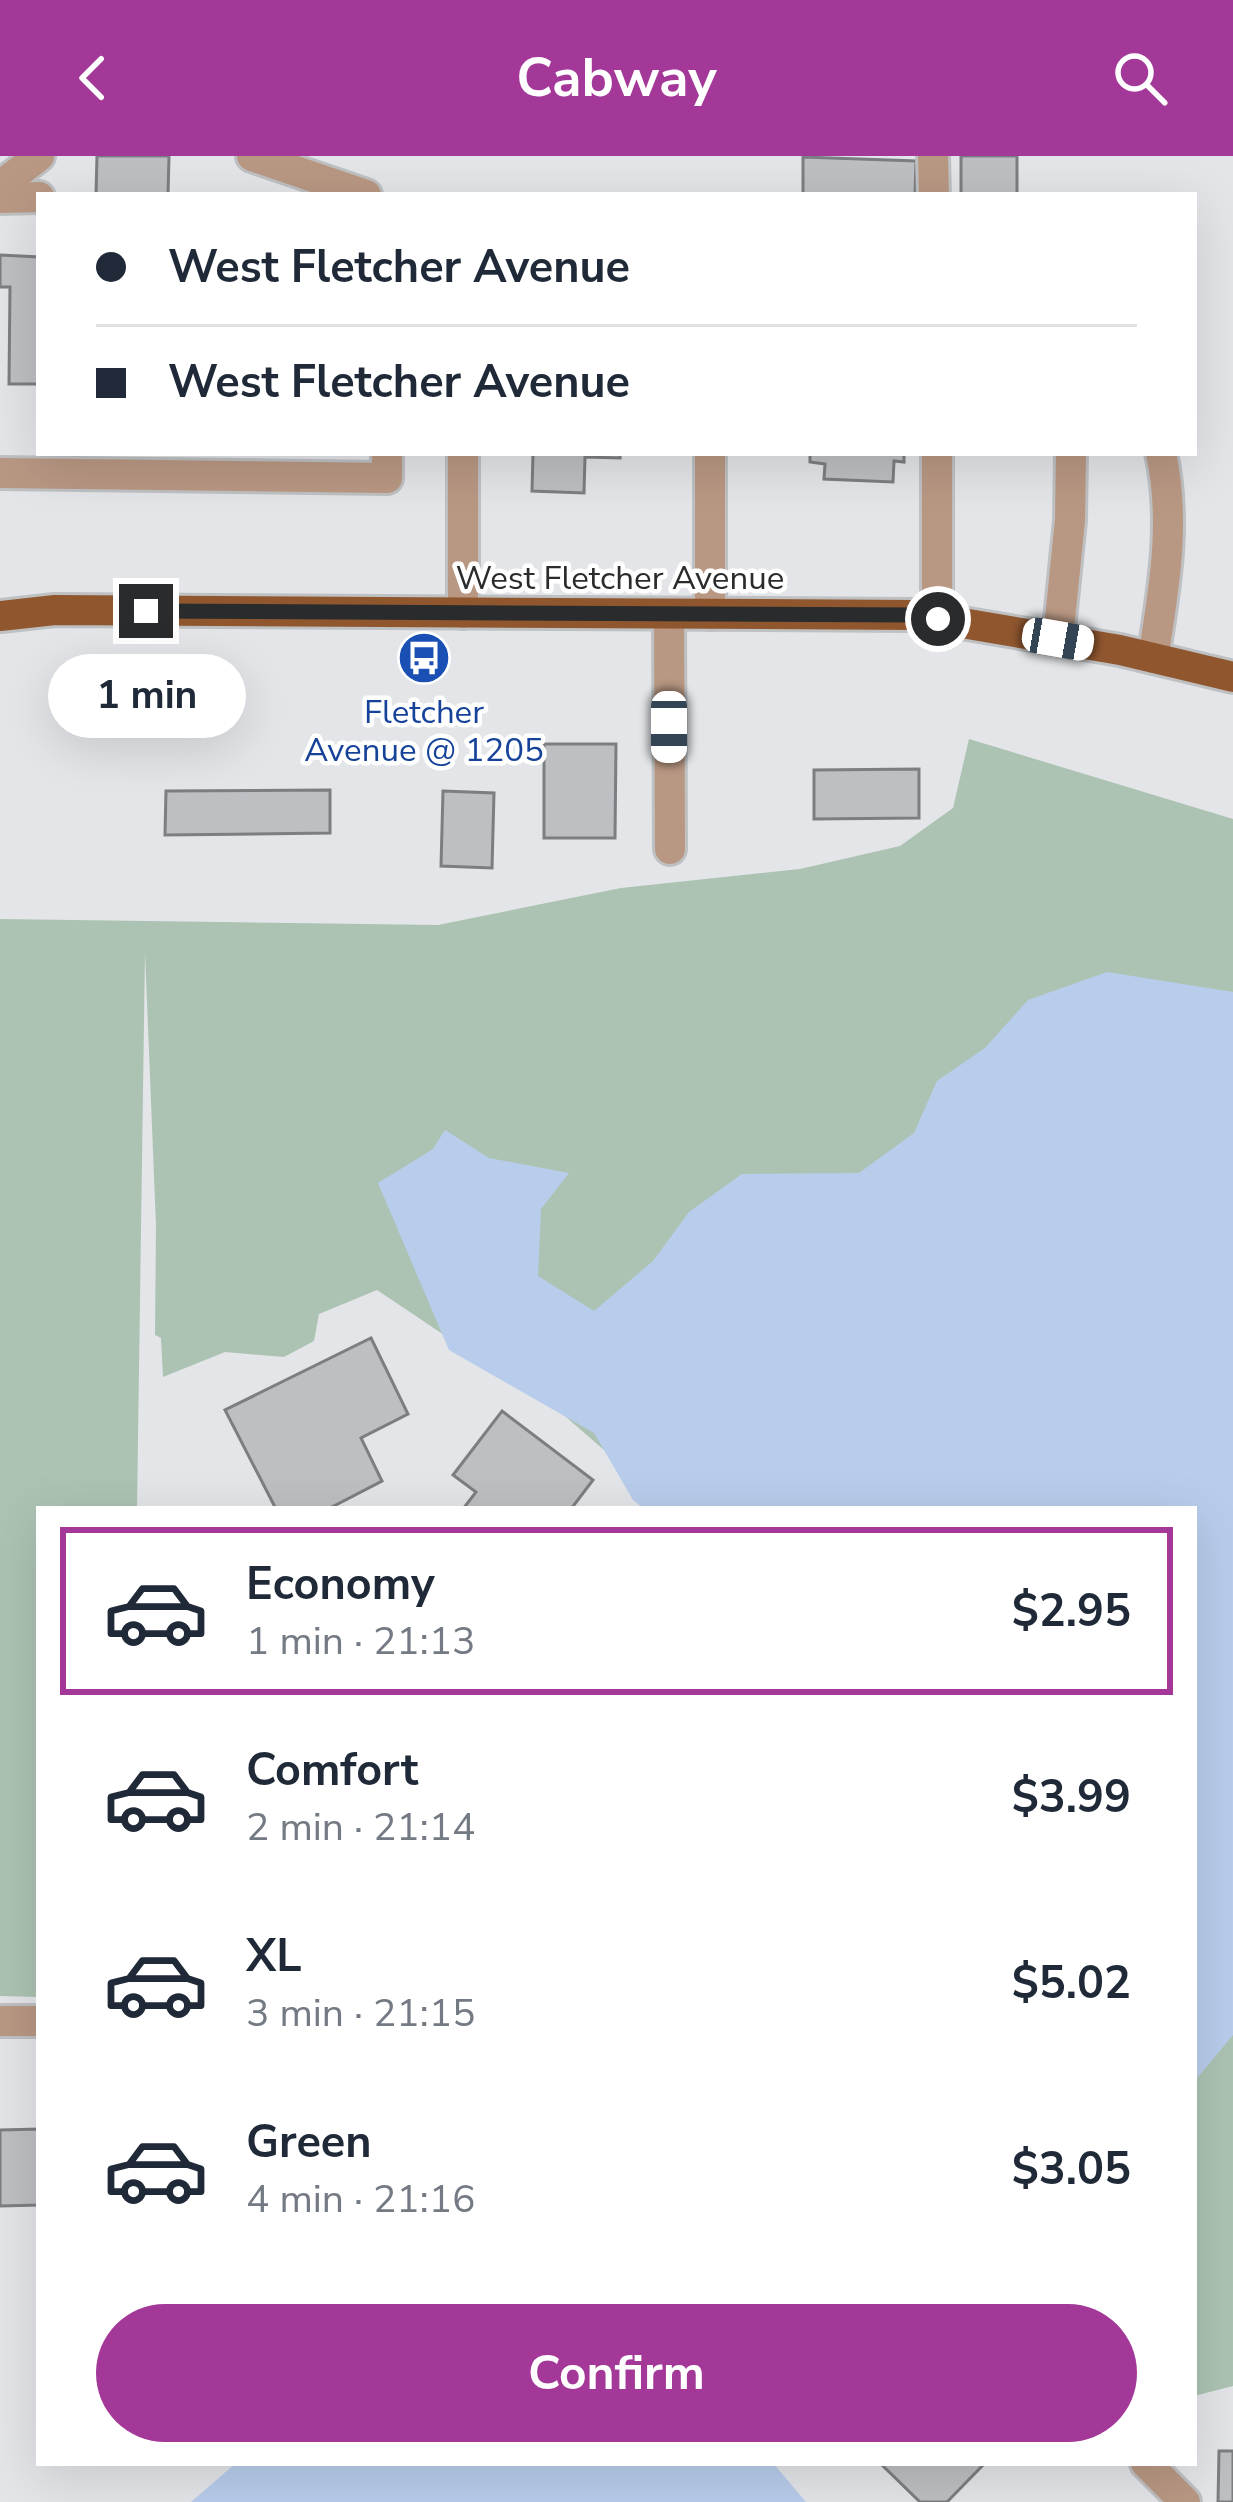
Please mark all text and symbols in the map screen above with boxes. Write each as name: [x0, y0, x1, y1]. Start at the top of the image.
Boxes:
text: Cabway: [516, 41, 717, 115]
icon: back: [60, 45, 126, 111]
icon: search: [1107, 45, 1173, 111]
text: West Fletcher Avenue: [168, 237, 630, 298]
text: West Fletcher Avenue: [168, 352, 630, 413]
street label: West Fletcher Avenue: [456, 556, 784, 601]
route end: [119, 584, 173, 638]
route start: [911, 592, 965, 646]
car: [1019, 615, 1097, 663]
bus stop icon: Fletcher Avenue @ 1205: [396, 630, 452, 686]
callout: 1 min: [47, 653, 245, 737]
text: 1 min: [97, 669, 197, 722]
place label: Fletcher Avenue @ 1205: [304, 690, 544, 773]
car: [651, 691, 687, 763]
text: Economy: [246, 1554, 435, 1615]
icon: car: [102, 1557, 210, 1665]
text: $2.95: [1012, 1581, 1131, 1642]
text: 1 min · 21:13: [246, 1615, 475, 1668]
text: Comfort: [246, 1740, 418, 1801]
icon: car: [102, 1743, 210, 1851]
text: $3.99: [1012, 1767, 1131, 1828]
text: 2 min · 21:14: [246, 1801, 475, 1854]
text: XL: [246, 1926, 302, 1987]
icon: car: [102, 1929, 210, 2037]
text: $5.02: [1012, 1953, 1131, 2014]
text: 3 min · 21:15: [246, 1987, 475, 2040]
text: Green: [246, 2112, 372, 2173]
icon: car: [102, 2115, 210, 2223]
text: $3.05: [1012, 2139, 1131, 2200]
text: 4 min · 21:16: [246, 2173, 475, 2226]
button: Confirm: [96, 2304, 1137, 2442]

